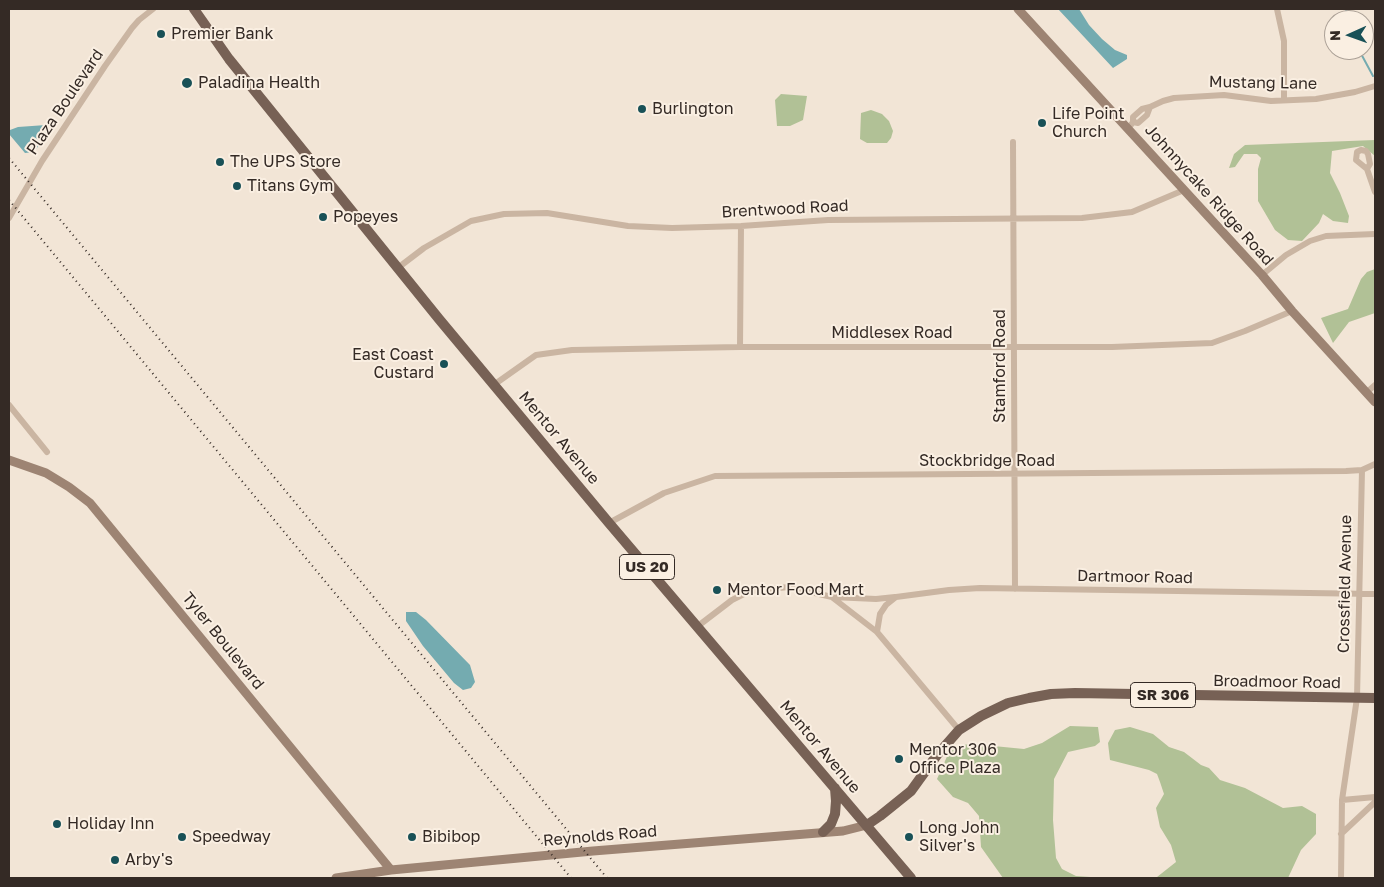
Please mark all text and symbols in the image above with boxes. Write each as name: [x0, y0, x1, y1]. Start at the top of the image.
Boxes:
north arrow: [1324, 10, 1374, 60]
place label: Premier Bank: [171, 24, 273, 44]
marker: Premier Bank: [155, 28, 167, 40]
text: N: [1326, 30, 1343, 41]
street label: Plaza Boulevard: [23, 46, 107, 158]
street label: Mustang Lane: [1209, 72, 1317, 94]
place label: Paladina Health: [198, 73, 320, 93]
marker: Paladina Health: [180, 76, 194, 90]
place label: Burlington: [652, 99, 734, 119]
marker: Burlington: [636, 103, 648, 115]
place label: Life Point Church: [1052, 104, 1125, 142]
marker: Life Point Church: [1036, 117, 1048, 129]
street label: Johnnycake Ridge Road: [1141, 120, 1277, 270]
place label: The UPS Store: [230, 152, 341, 172]
marker: The UPS Store: [214, 156, 226, 168]
place label: Titans Gym: [247, 176, 333, 196]
marker: Titans Gym: [231, 180, 243, 192]
street label: Brentwood Road: [721, 196, 849, 222]
place label: Popeyes: [333, 207, 398, 227]
marker: Popeyes: [317, 211, 329, 223]
street label: Stamford Road: [990, 309, 1010, 423]
street label: Middlesex Road: [831, 323, 953, 343]
place label: East Coast Custard: [352, 345, 434, 383]
marker: East Coast Custard: [438, 358, 450, 370]
street label: Mentor Avenue: [515, 388, 603, 488]
street label: Stockbridge Road: [919, 451, 1055, 471]
street label: Crossfield Avenue: [1334, 515, 1356, 653]
road number: US 20: [620, 554, 674, 580]
street label: Dartmoor Road: [1077, 566, 1193, 588]
place label: Mentor Food Mart: [727, 580, 864, 600]
marker: Mentor Food Mart: [711, 584, 723, 596]
street label: Tyler Boulevard: [178, 589, 268, 693]
street label: Broadmoor Road: [1213, 671, 1341, 693]
road number: SR 306: [1130, 682, 1196, 708]
street label: Mentor Avenue: [776, 697, 864, 797]
place label: Mentor 306 Office Plaza: [909, 740, 1001, 778]
marker: Mentor 306 Office Plaza: [893, 753, 905, 765]
place label: Holiday Inn: [67, 814, 154, 834]
marker: Holiday Inn: [51, 818, 63, 830]
place label: Long John Silver's: [919, 818, 999, 856]
street label: Reynolds Road: [542, 821, 658, 851]
place label: Speedway: [192, 827, 271, 847]
place label: Bibibop: [422, 827, 480, 847]
marker: Speedway: [176, 831, 188, 843]
marker: Bibibop: [406, 831, 418, 843]
marker: Long John Silver's: [903, 831, 915, 843]
place label: Arby's: [125, 850, 173, 870]
marker: Arby's: [109, 854, 121, 866]

